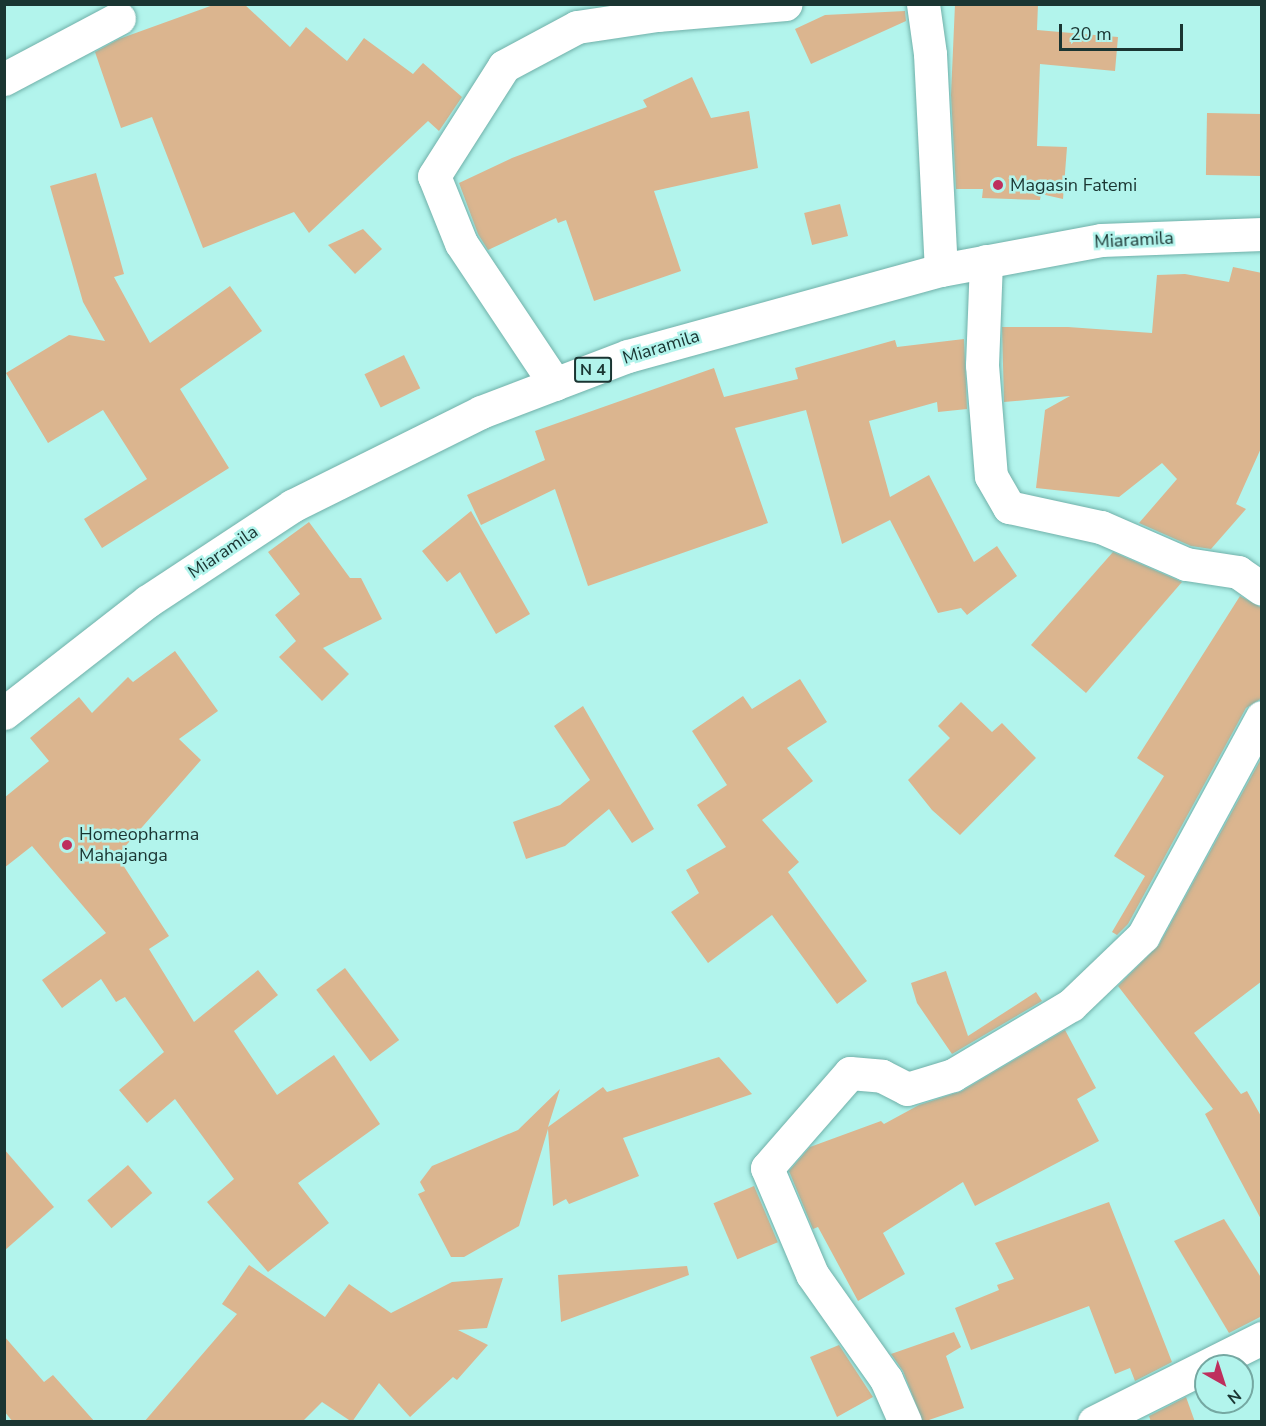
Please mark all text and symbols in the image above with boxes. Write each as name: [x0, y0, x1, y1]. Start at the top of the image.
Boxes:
scale bar: [1062, 12, 1186, 50]
text: 20 m: [1070, 22, 1112, 46]
place label: Magasin Fatemi: [1010, 174, 1137, 196]
marker: Magasin Fatemi: [991, 178, 1005, 192]
street label: Miaramila: [1094, 227, 1174, 253]
street label: Miaramila: [620, 325, 702, 369]
road number: N 4: [574, 357, 612, 383]
street label: Miaramila: [184, 521, 262, 583]
place label: Homeopharma Mahajanga: [79, 824, 199, 866]
marker: Homeopharma Mahajanga: [60, 838, 74, 852]
north arrow: [1194, 1354, 1254, 1414]
text: N: [1222, 1384, 1246, 1409]

